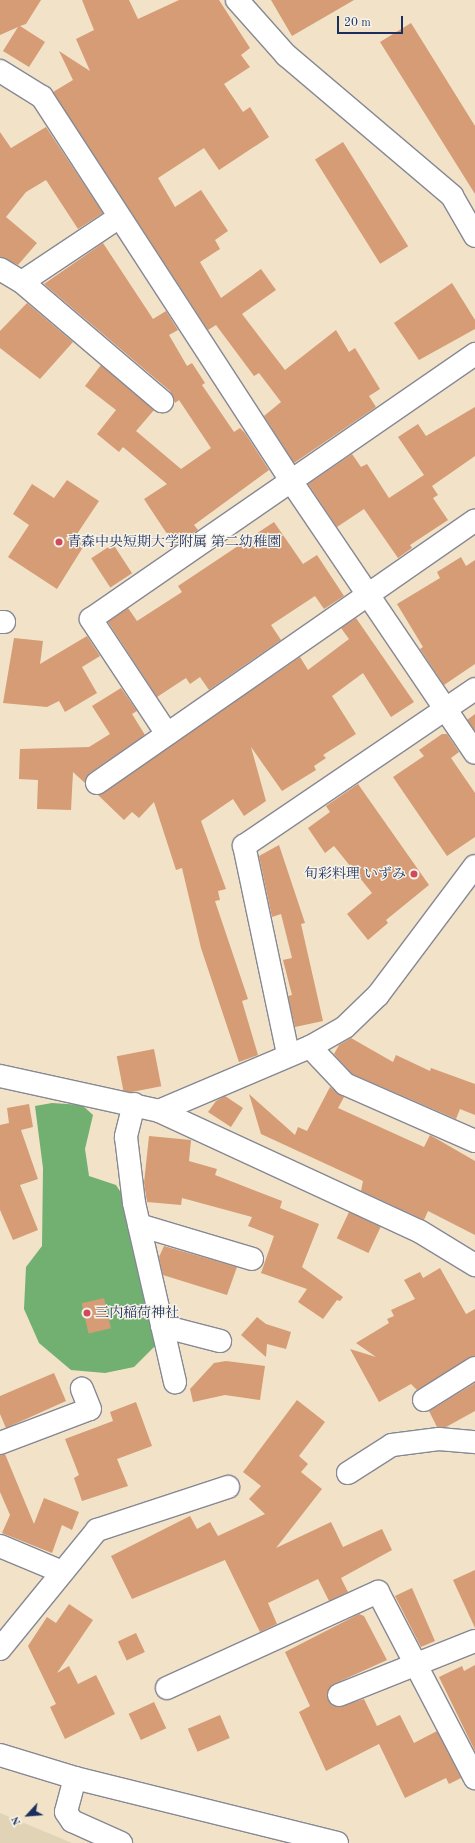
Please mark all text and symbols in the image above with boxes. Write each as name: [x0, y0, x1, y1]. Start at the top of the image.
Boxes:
scale bar: [339, 8, 405, 34]
text: 20 m: [344, 17, 371, 29]
place label: 青森中央短期大学附属 第二幼稚園: [67, 534, 281, 550]
marker: 青森中央短期大学附属 第二幼稚園: [54, 537, 64, 547]
place label: 旬彩料理 いずみ: [304, 866, 406, 882]
marker: 旬彩料理 いずみ: [409, 869, 419, 879]
place label: 三内稲荷神社: [95, 1305, 179, 1321]
marker: 三内稲荷神社: [82, 1308, 92, 1318]
north arrow: [8, 1795, 48, 1835]
text: N: [10, 1814, 24, 1827]

